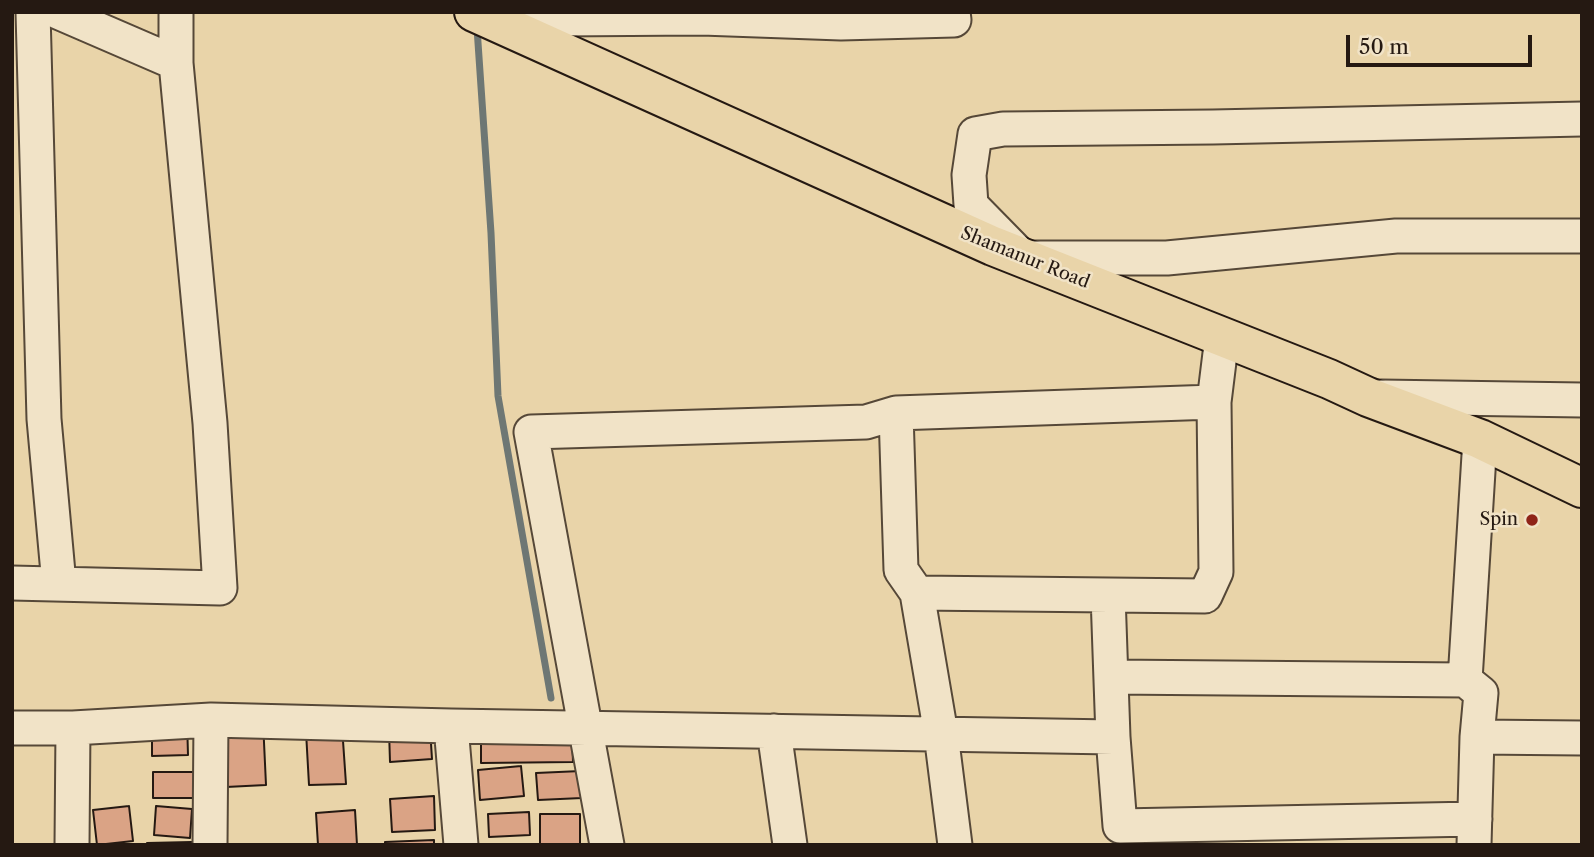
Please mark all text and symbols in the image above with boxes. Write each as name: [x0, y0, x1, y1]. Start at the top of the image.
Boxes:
scale bar: [1349, 21, 1534, 65]
text: 50 m: [1359, 34, 1409, 59]
street label: Shamanur Road: [957, 222, 1093, 294]
place label: Spin: [1479, 509, 1518, 531]
marker: Spin: [1524, 512, 1540, 528]

